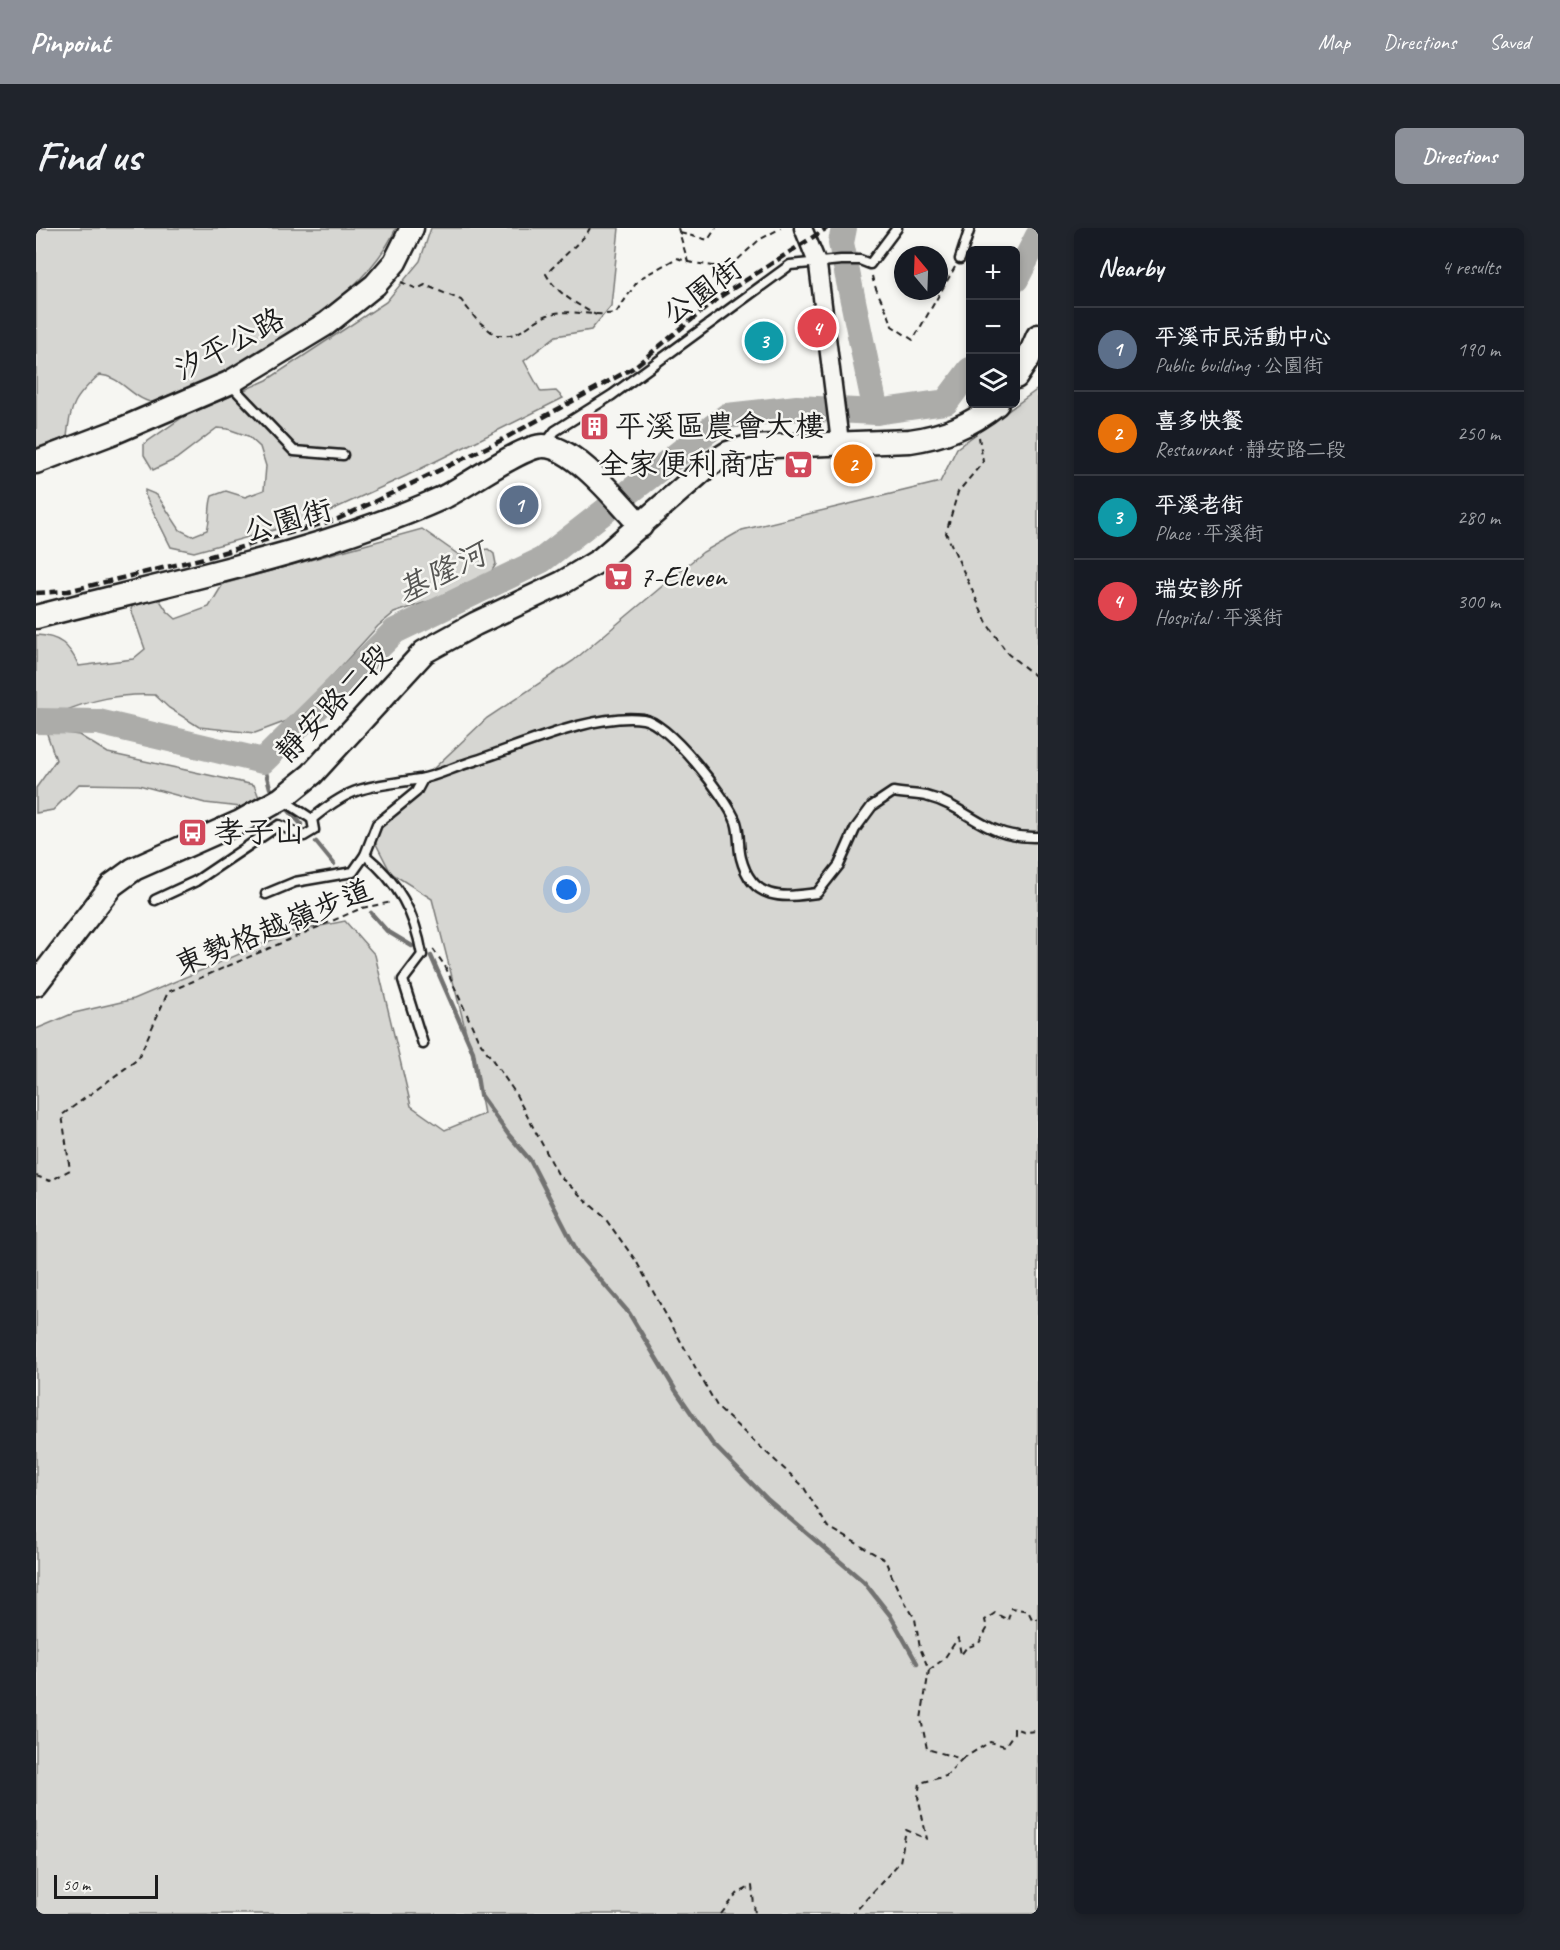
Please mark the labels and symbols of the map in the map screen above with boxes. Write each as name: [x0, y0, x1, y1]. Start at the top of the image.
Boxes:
north arrow: [894, 246, 948, 300]
street label: 公園街: [654, 249, 750, 333]
street label: 汐平公路: [167, 299, 291, 389]
pin: 4: [798, 306, 836, 350]
pin: 3: [744, 318, 784, 364]
place label: 平溪區農會大樓: [615, 407, 825, 445]
building icon: 平溪區農會大樓: [578, 410, 610, 442]
pin: 2: [834, 442, 872, 486]
place label: 全家便利商店: [598, 445, 778, 483]
supermarket icon: 全家便利商店: [783, 448, 815, 480]
pin: 1: [500, 482, 538, 528]
street label: 公園街: [240, 490, 336, 550]
water label: 基隆河: [389, 531, 498, 612]
place label: 7-Eleven: [639, 557, 728, 595]
supermarket icon: 7-Eleven: [602, 560, 634, 592]
street label: 靜安路二段: [267, 636, 399, 770]
place label: 孝子山: [214, 813, 304, 851]
bus stop icon: 孝子山: [177, 816, 209, 848]
street label: 東勢格越嶺步道: [169, 870, 377, 984]
your location: [552, 875, 581, 904]
scale bar: [54, 1872, 158, 1900]

